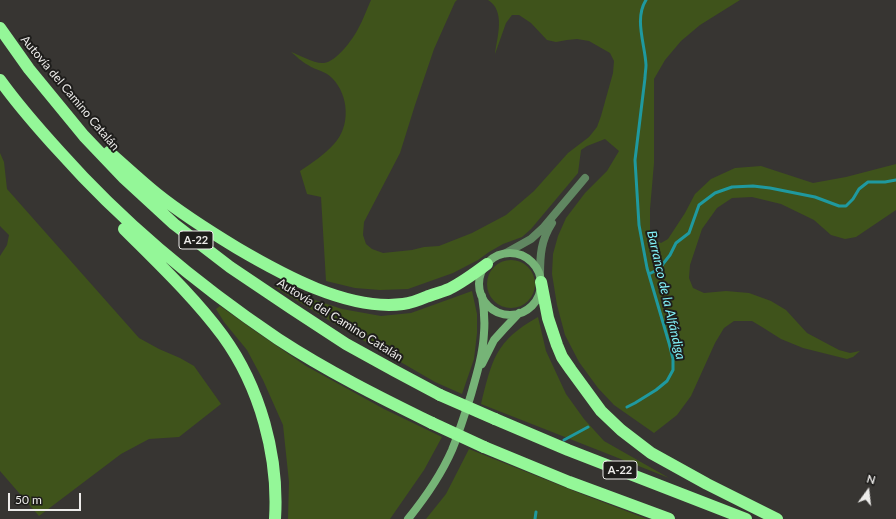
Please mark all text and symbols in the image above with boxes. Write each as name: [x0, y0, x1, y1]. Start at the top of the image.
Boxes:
street label: Autovía del Camino Catalán: [18, 33, 122, 153]
water label: Barranco de la Alfándiga: [644, 229, 688, 361]
road number: A-22: [179, 231, 213, 249]
street label: Autovía del Camino Catalán: [274, 275, 406, 365]
road number: A-22: [603, 461, 637, 479]
north arrow: [848, 471, 888, 511]
text: N: [865, 472, 877, 486]
scale bar: [10, 485, 83, 511]
text: 50 m: [15, 492, 42, 507]

